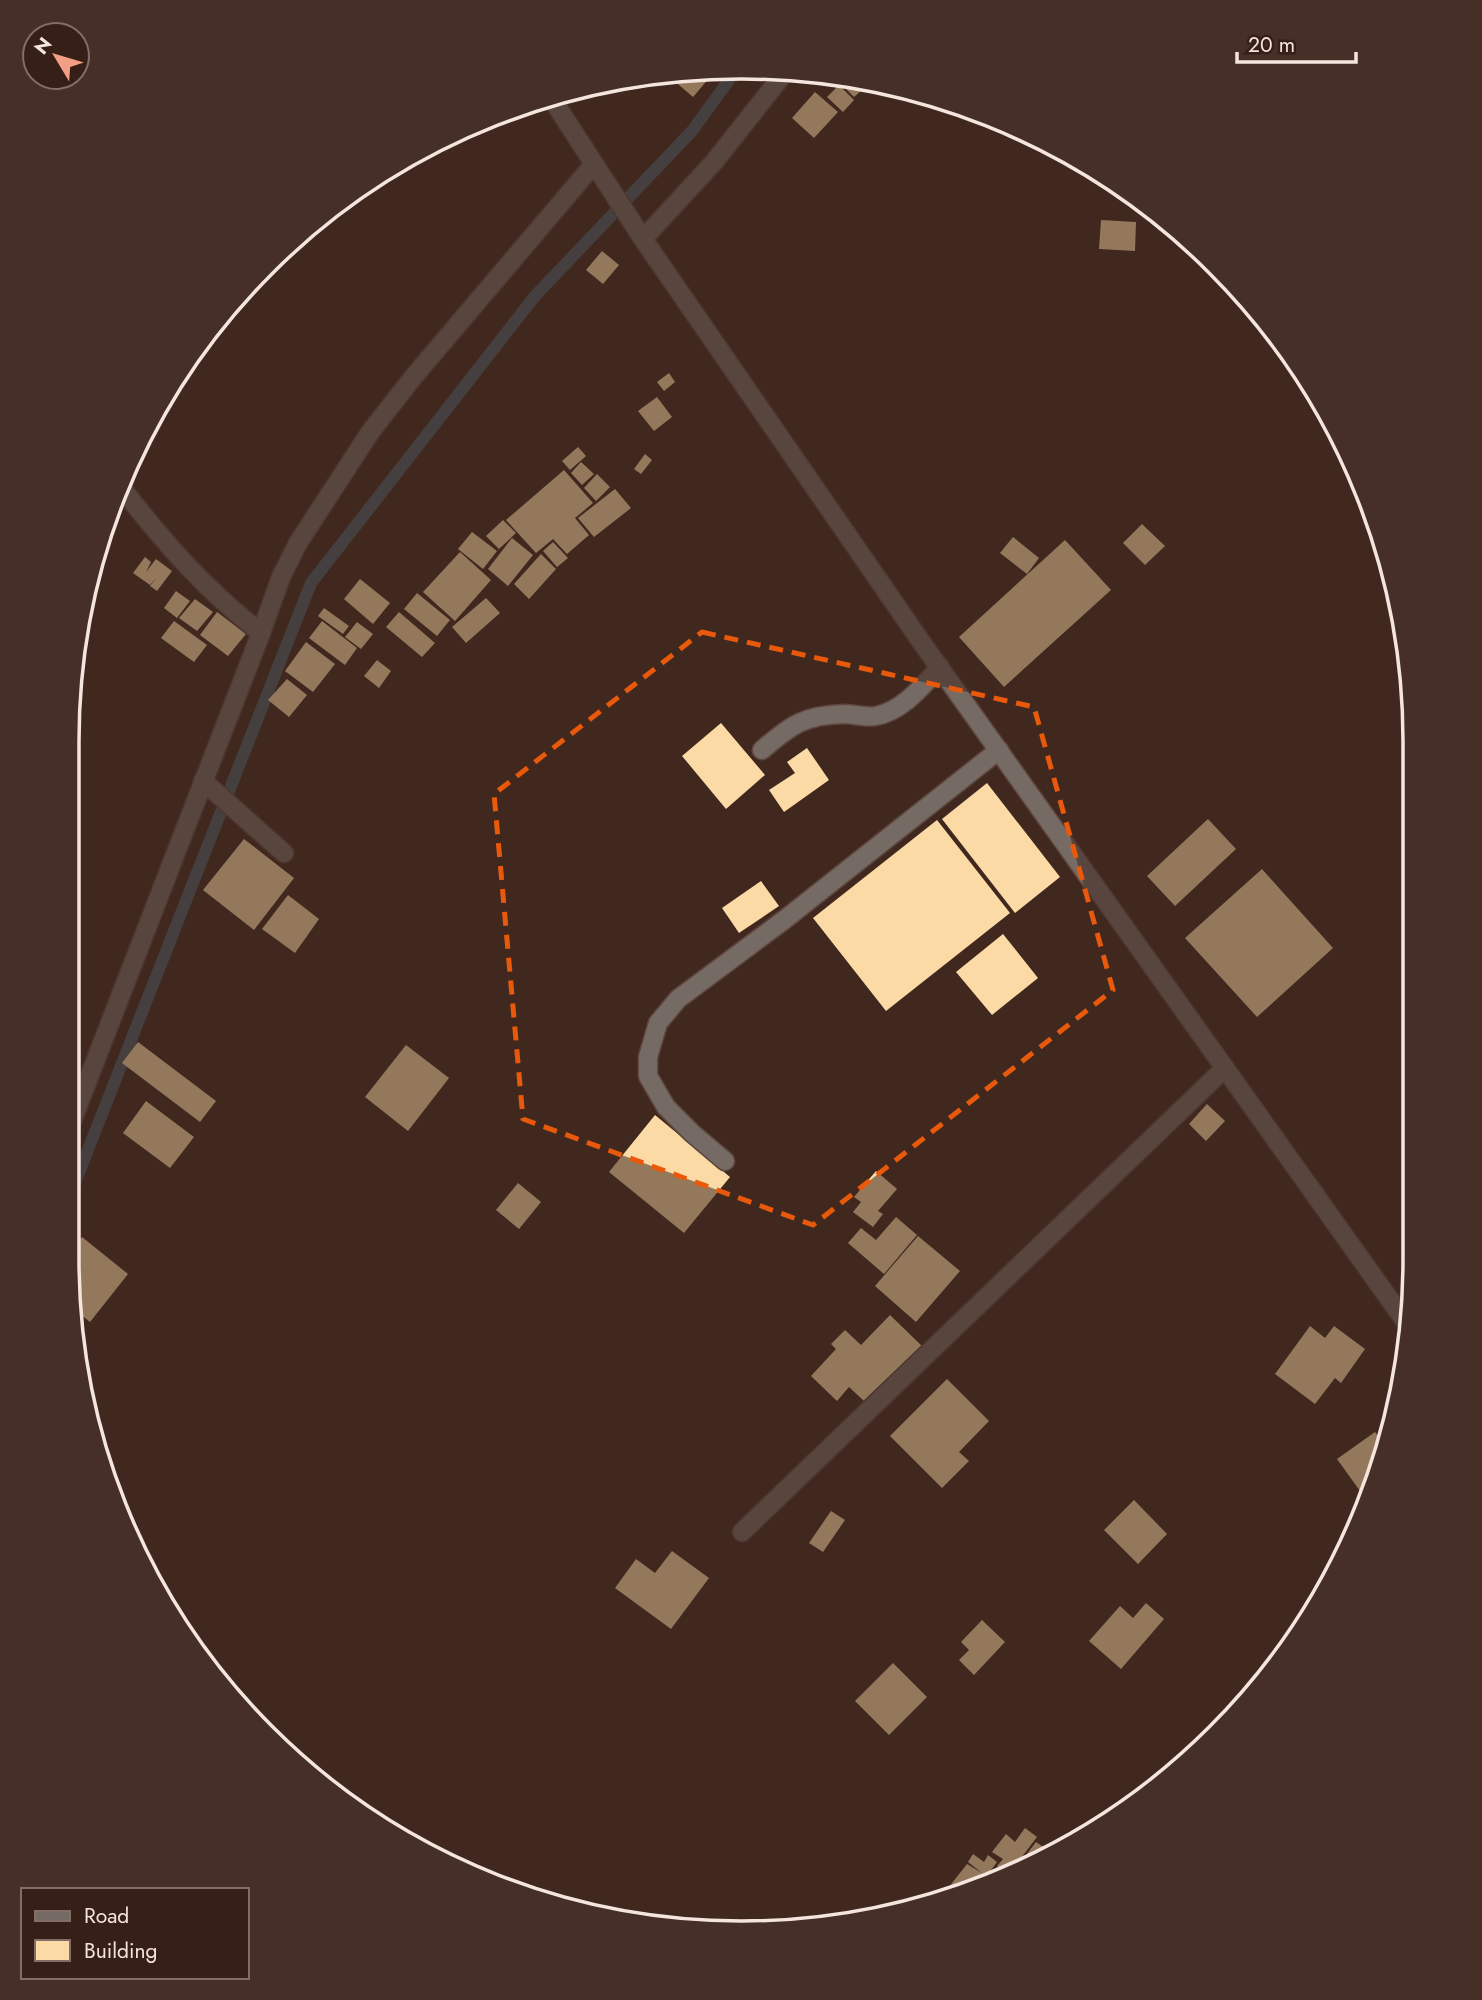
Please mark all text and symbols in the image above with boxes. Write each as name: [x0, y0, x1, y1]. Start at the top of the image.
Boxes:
north arrow: [21, 21, 91, 91]
scale bar: [1237, 21, 1356, 65]
text: 20 m: [1248, 30, 1295, 60]
text: N: [28, 32, 58, 60]
legend: [21, 1888, 248, 1979]
text: Road: [84, 1901, 129, 1931]
text: Building: [84, 1936, 157, 1966]

